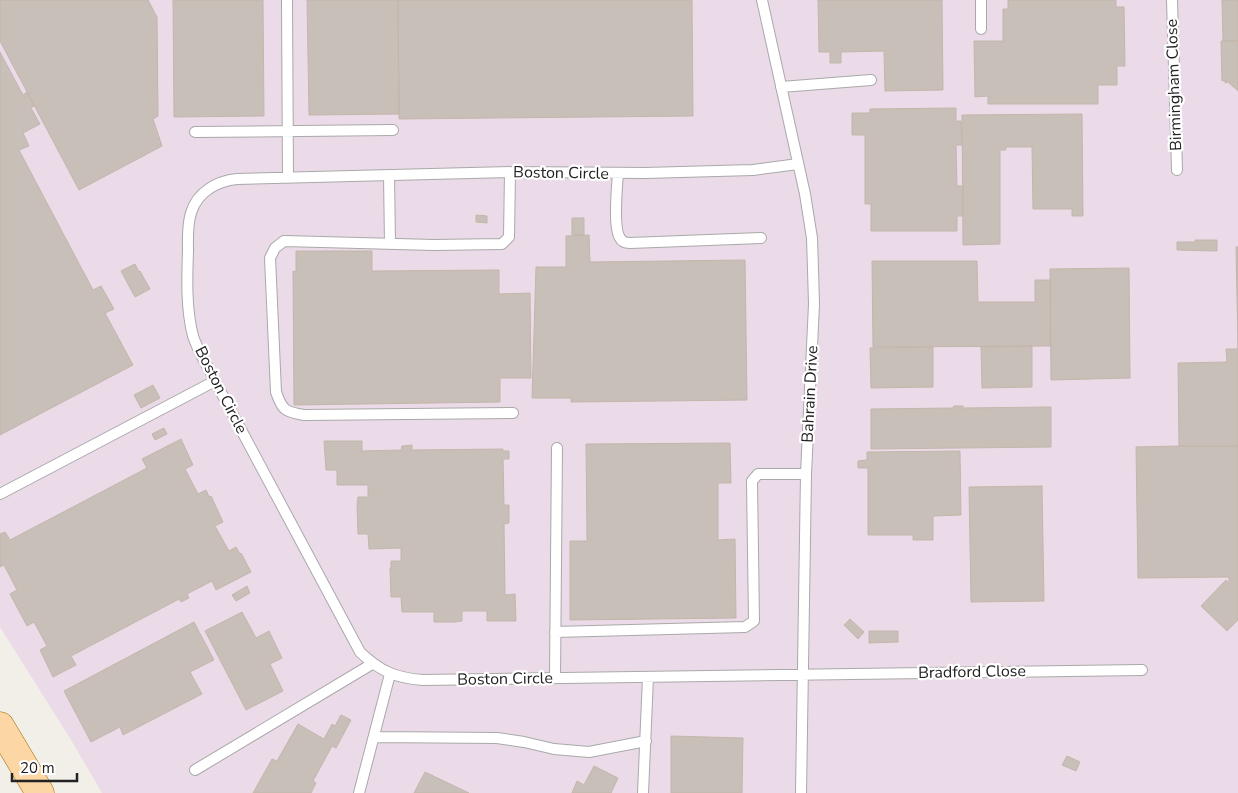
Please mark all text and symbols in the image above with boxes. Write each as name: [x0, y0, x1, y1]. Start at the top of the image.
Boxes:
street label: Birmingham Close: [1161, 19, 1187, 151]
street label: Boston Circle: [513, 161, 609, 185]
street label: Boston Circle: [189, 342, 253, 438]
street label: Bahrain Drive: [796, 345, 824, 443]
street label: Bradford Close: [918, 660, 1026, 684]
street label: Boston Circle: [457, 667, 553, 691]
scale bar: [12, 750, 78, 782]
text: 20 m: [20, 758, 55, 778]

